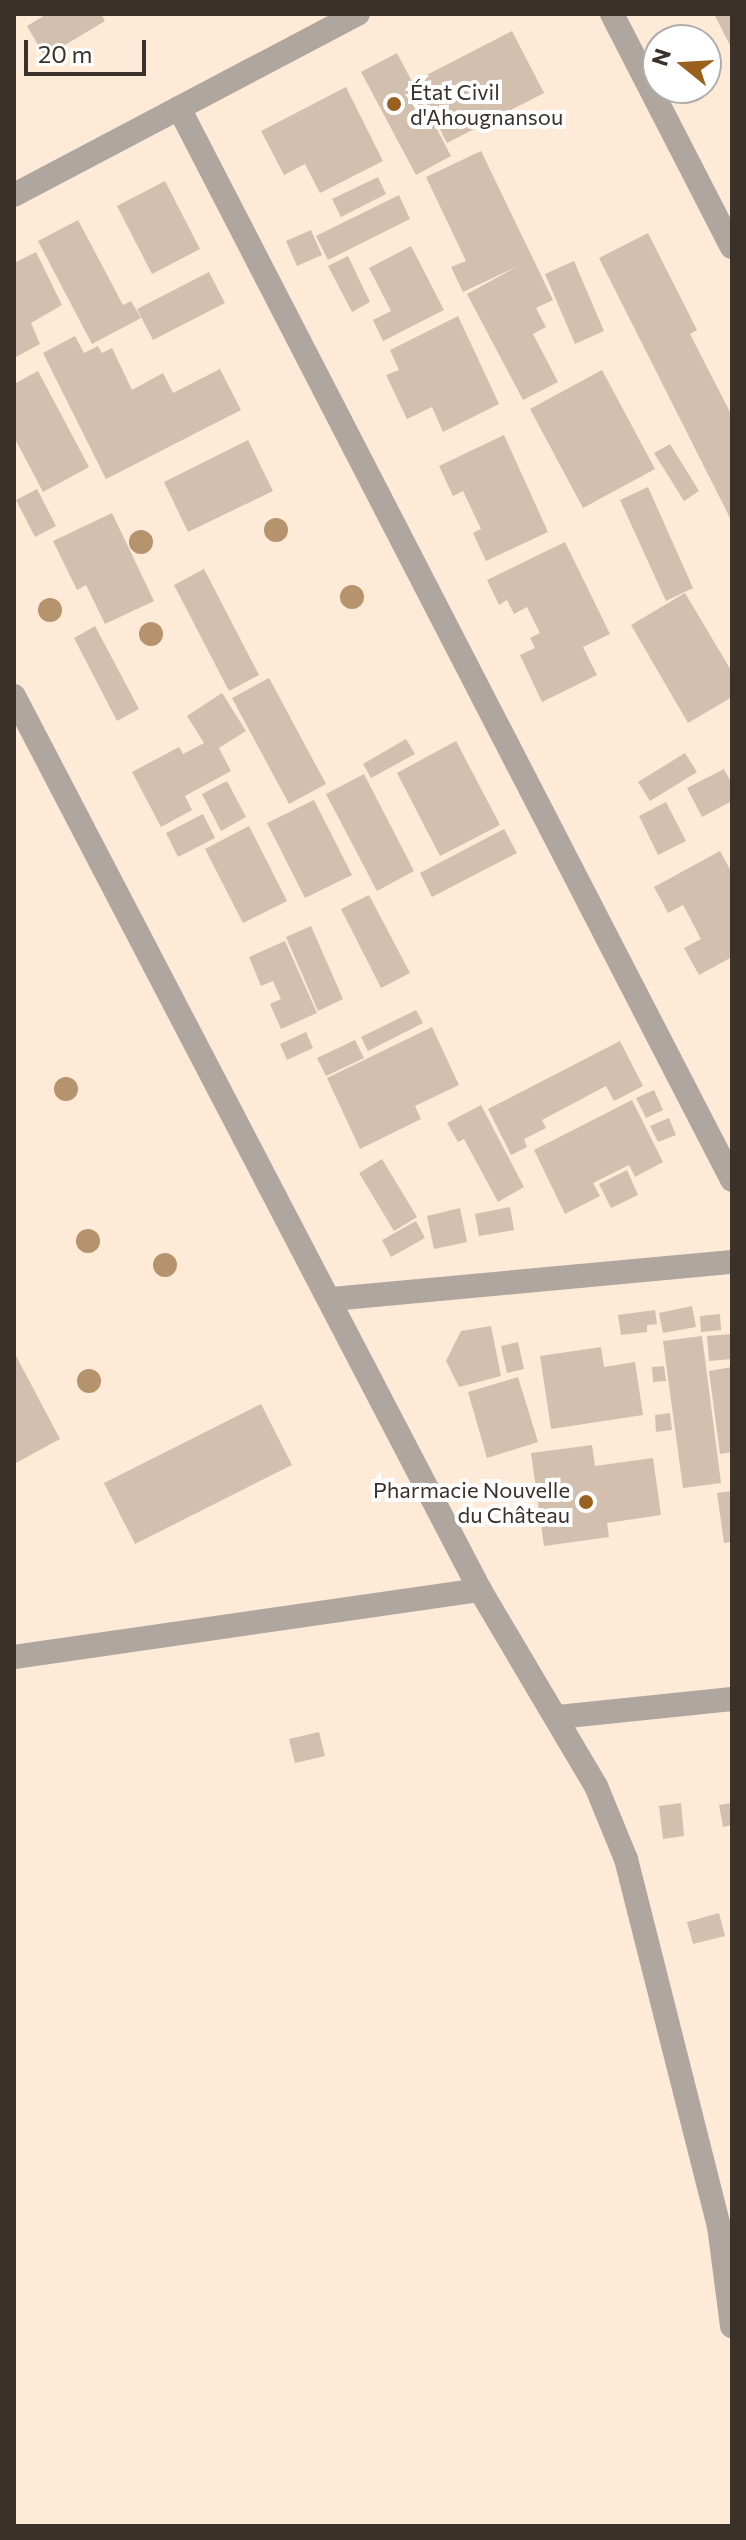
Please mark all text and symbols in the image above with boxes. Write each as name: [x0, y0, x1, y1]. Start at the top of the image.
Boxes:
scale bar: [28, 24, 150, 74]
north arrow: [642, 24, 722, 104]
text: 20 m: [38, 39, 92, 68]
text: N: [645, 45, 676, 69]
place label: État Civil d'Ahougnansou: [410, 78, 563, 130]
marker: État Civil d'Ahougnansou: [385, 95, 403, 113]
place label: Pharmacie Nouvelle du Château: [373, 1476, 570, 1528]
marker: Pharmacie Nouvelle du Château: [577, 1493, 595, 1511]

